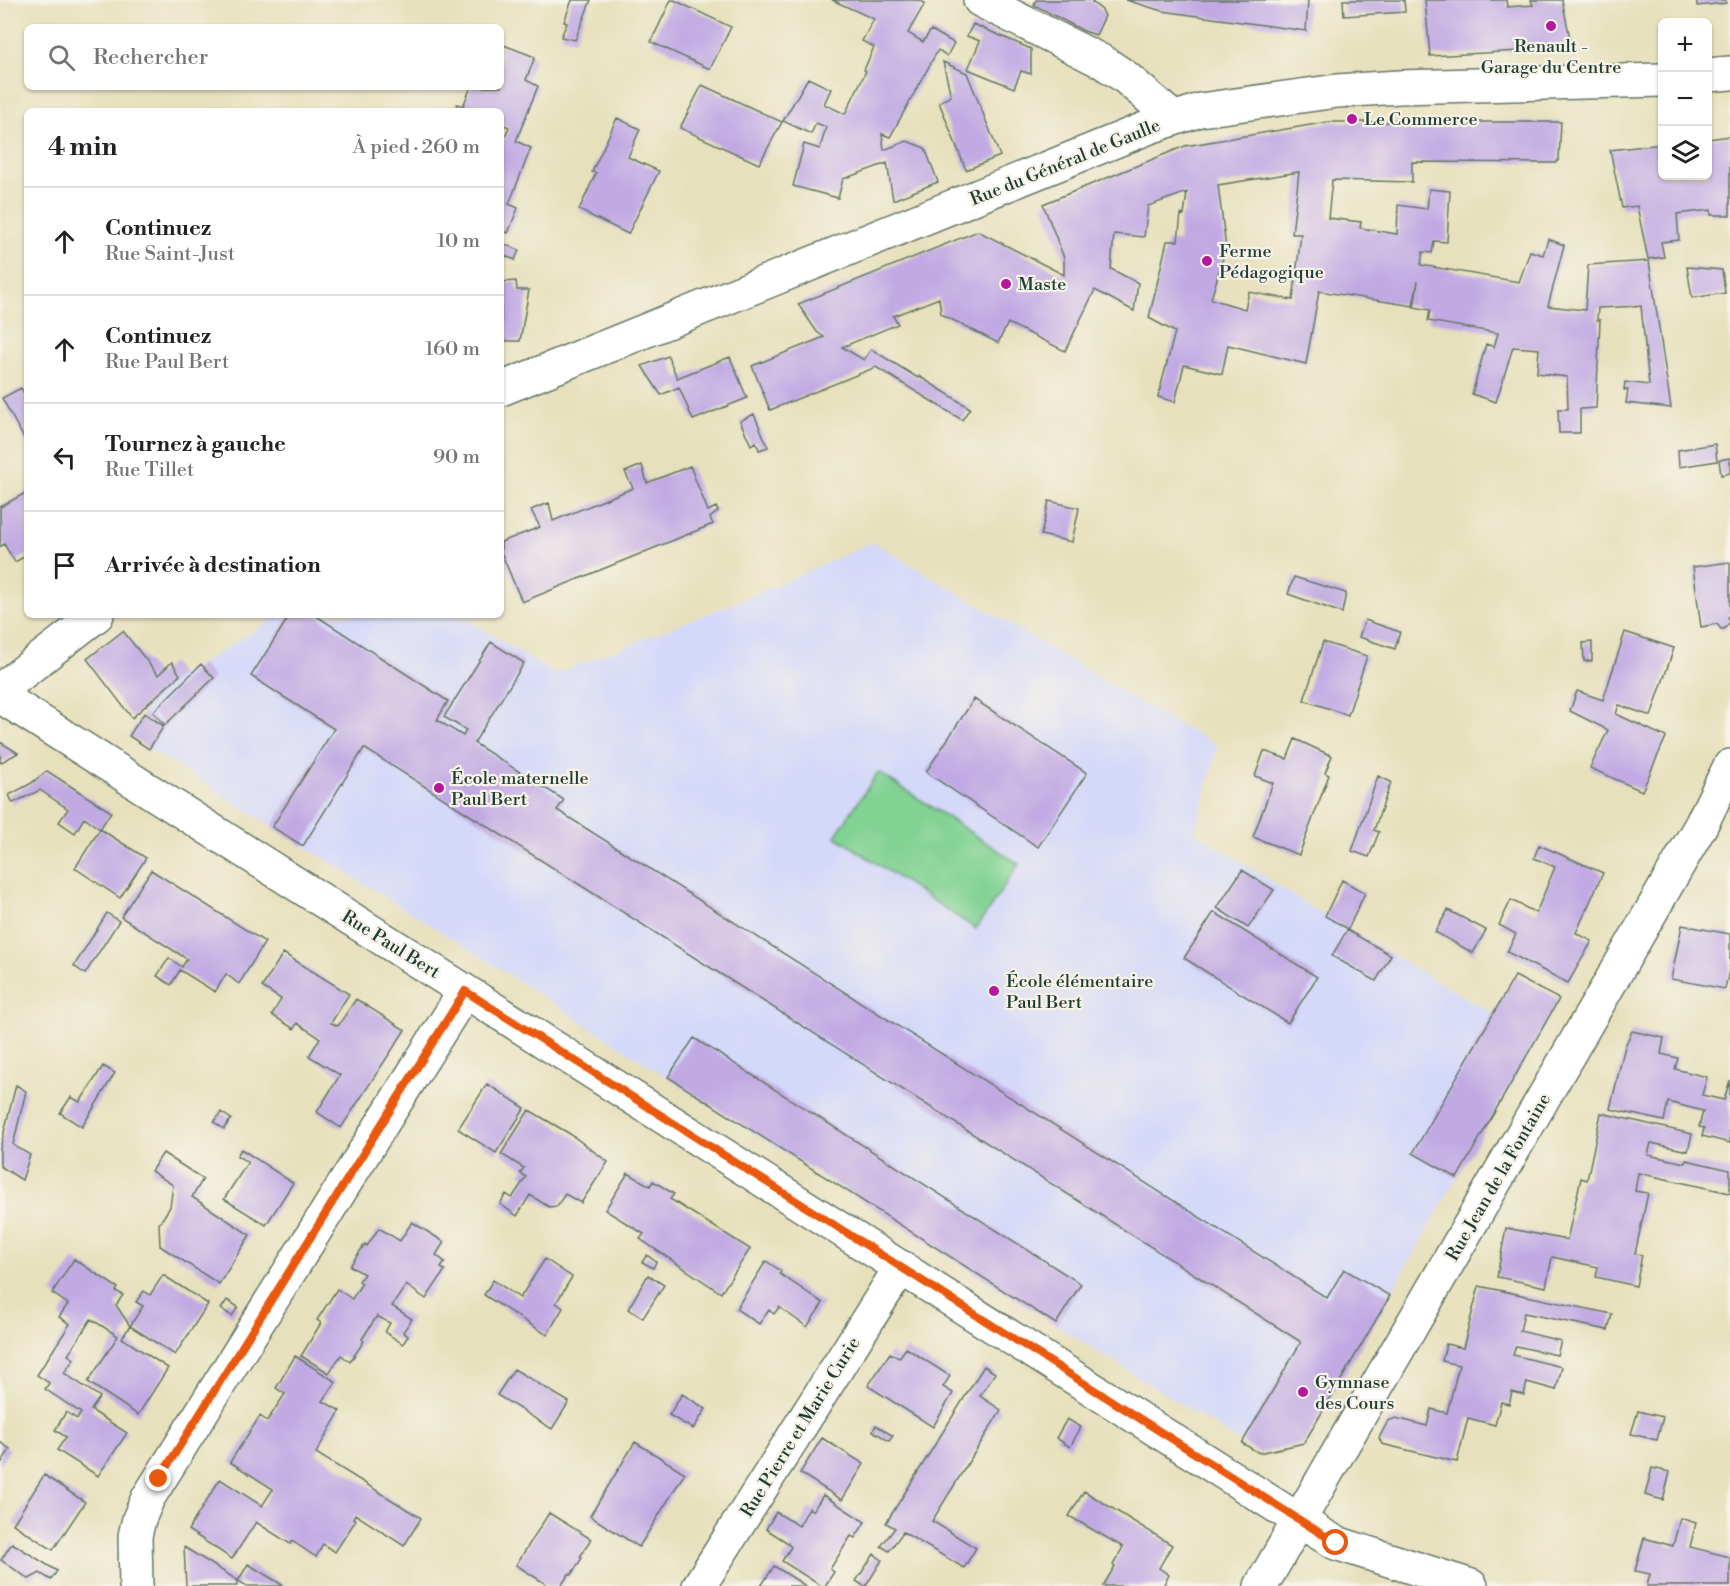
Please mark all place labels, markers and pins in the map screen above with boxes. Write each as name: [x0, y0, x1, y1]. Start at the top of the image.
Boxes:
marker: Renault - Garage du Centre: [1544, 19, 1558, 33]
place label: Renault - Garage du Centre: [1481, 35, 1621, 79]
place label: Le Commerce: [1364, 108, 1478, 131]
marker: Le Commerce: [1345, 112, 1359, 126]
place label: Ferme Pédagogique: [1219, 240, 1324, 284]
marker: Ferme Pédagogique: [1200, 254, 1214, 268]
place label: Maste: [1018, 273, 1066, 296]
marker: Maste: [999, 277, 1013, 291]
place label: École maternelle Paul Bert: [451, 767, 589, 811]
marker: École maternelle Paul Bert: [432, 781, 446, 795]
place label: École élémentaire Paul Bert: [1006, 970, 1153, 1014]
marker: École élémentaire Paul Bert: [987, 984, 1001, 998]
place label: Gymnase des Cours: [1315, 1371, 1394, 1415]
marker: Gymnase des Cours: [1296, 1385, 1310, 1399]

